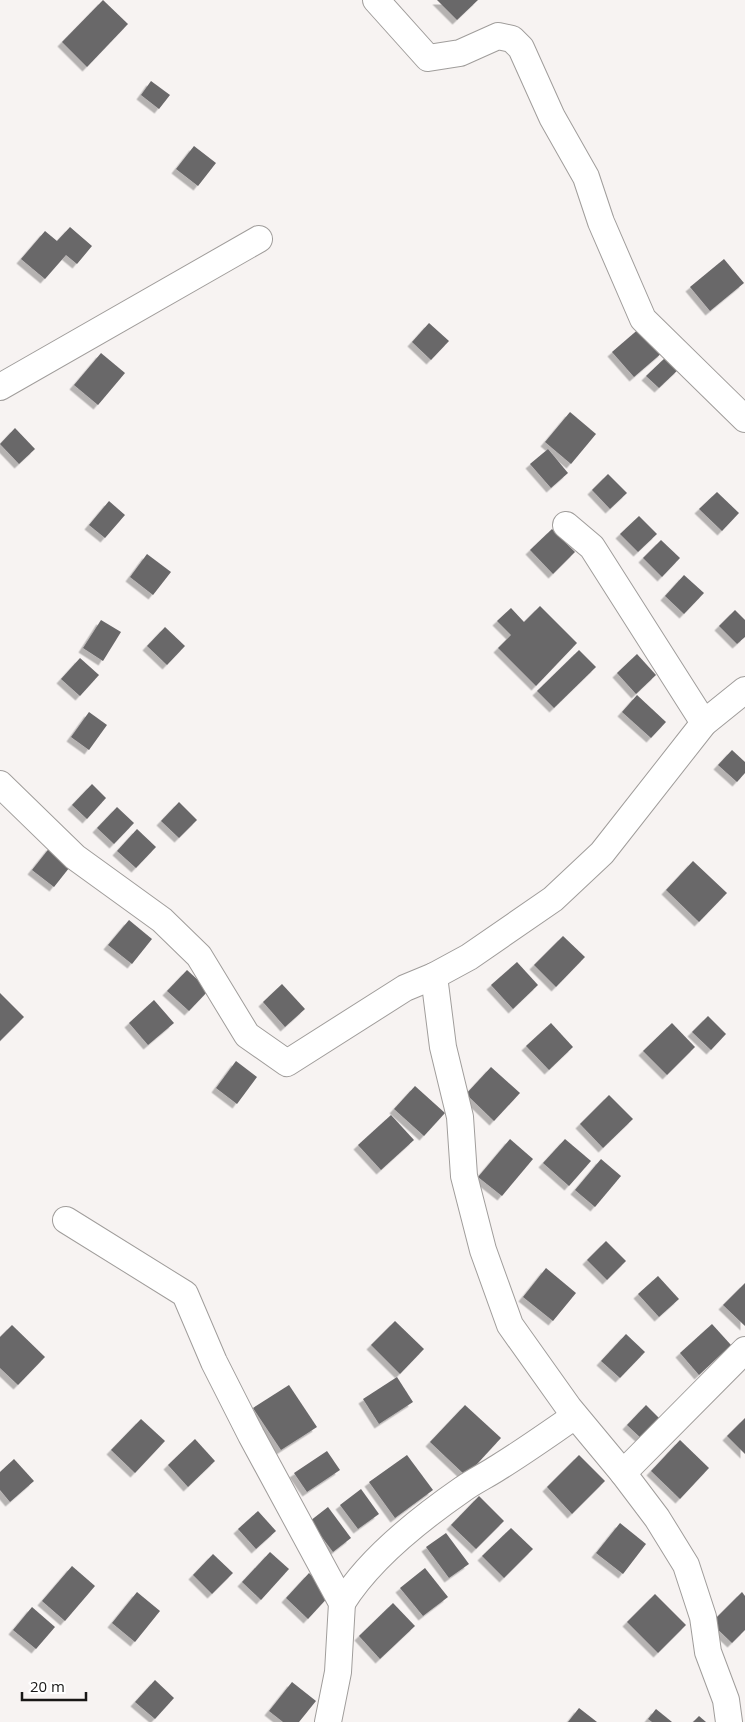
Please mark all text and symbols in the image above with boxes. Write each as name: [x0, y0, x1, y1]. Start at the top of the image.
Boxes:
scale bar: [22, 1670, 86, 1702]
text: 20 m: [30, 1676, 65, 1696]

